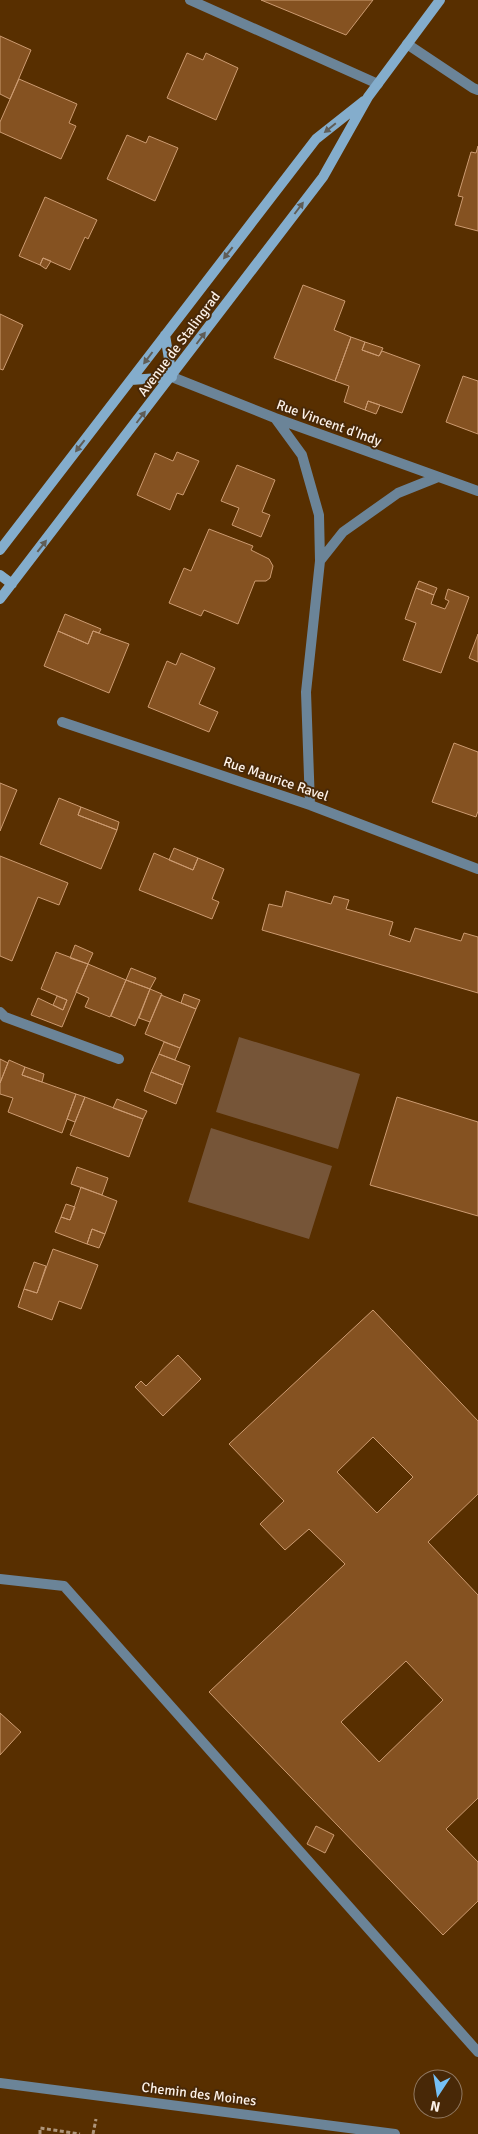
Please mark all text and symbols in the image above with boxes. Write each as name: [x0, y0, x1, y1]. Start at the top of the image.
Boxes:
one-way arrow: [324, 122, 337, 133]
one-way arrow: [294, 202, 305, 215]
one-way arrow: [223, 246, 233, 260]
street label: Avenue de Stalingrad: [134, 288, 224, 400]
one-way arrow: [196, 331, 206, 345]
one-way arrow: [143, 351, 153, 365]
street label: Rue Vincent d'Indy: [274, 396, 384, 450]
one-way arrow: [136, 410, 146, 424]
one-way arrow: [74, 440, 85, 453]
one-way arrow: [37, 539, 47, 553]
street label: Rue Maurice Ravel: [221, 753, 331, 805]
north arrow: [413, 2069, 463, 2119]
street label: Chemin des Moines: [141, 2079, 257, 2109]
text: N: [429, 2097, 442, 2116]

